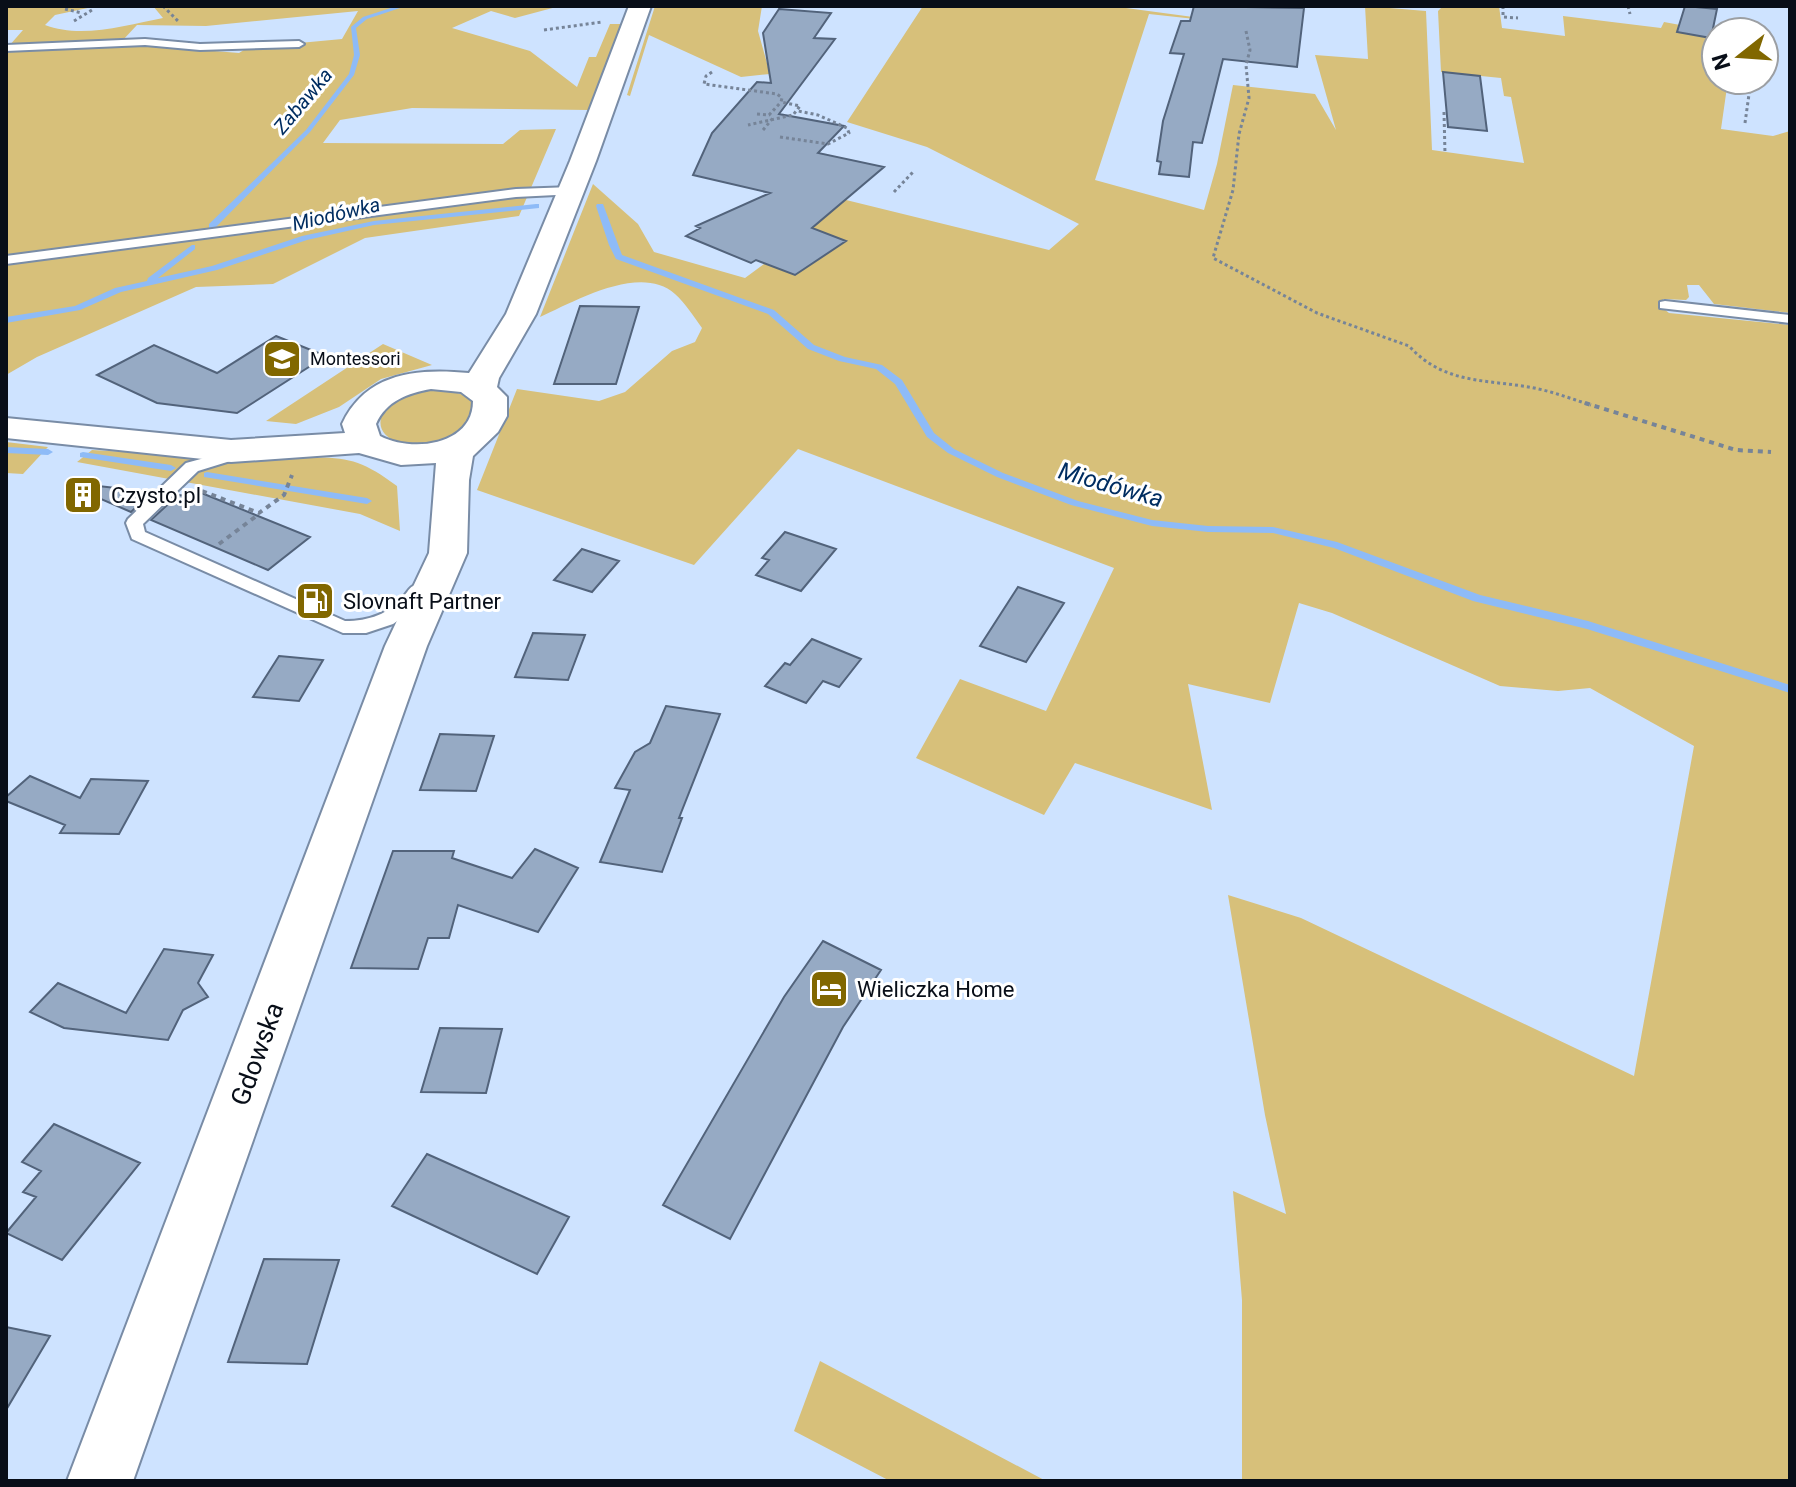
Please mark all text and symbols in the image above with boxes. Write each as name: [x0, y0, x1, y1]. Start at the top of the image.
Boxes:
north arrow: [1700, 16, 1780, 96]
text: N: [1707, 51, 1736, 73]
water label: Zabawka: [268, 63, 337, 140]
water label: Miodówka: [290, 192, 382, 236]
school or university icon: Montessori: [261, 338, 303, 380]
place label: Montessori: [310, 348, 401, 369]
water label: Miodówka: [1055, 457, 1167, 513]
building icon: Czysto.pl: [62, 474, 104, 516]
place label: Czysto.pl: [111, 483, 201, 508]
fuel station icon: Slovnaft Partner: [294, 580, 336, 622]
place label: Slovnaft Partner: [343, 589, 502, 614]
hotel icon: Wieliczka Home: [808, 968, 850, 1010]
place label: Wieliczka Home: [857, 977, 1014, 1002]
street label: Gdowska: [225, 998, 289, 1110]

